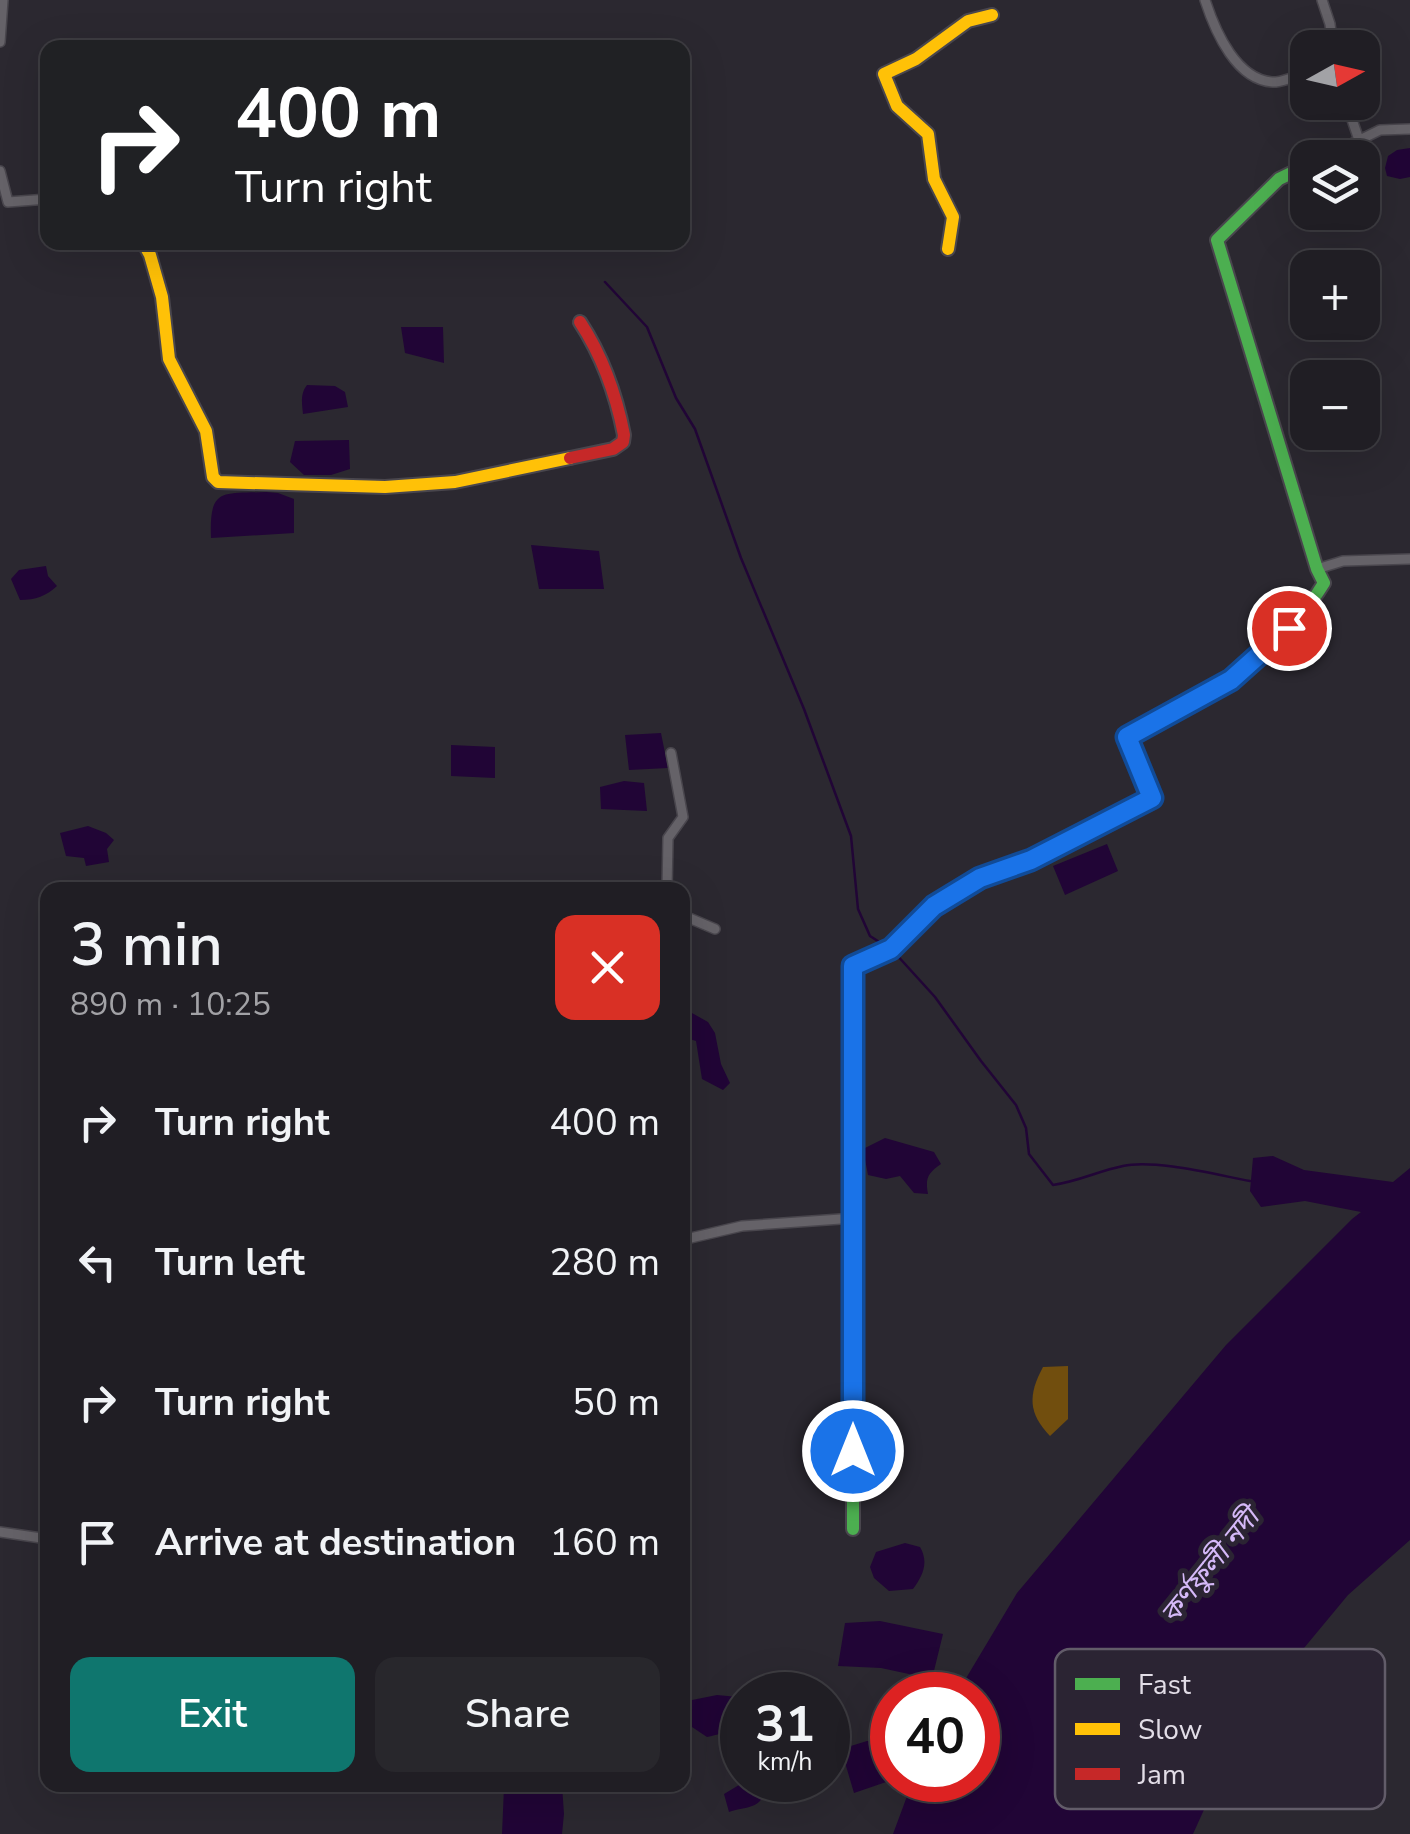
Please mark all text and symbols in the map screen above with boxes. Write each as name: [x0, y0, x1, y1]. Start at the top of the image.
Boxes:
north arrow: [1290, 30, 1380, 120]
map controls: [1290, 30, 1380, 450]
text: 400 m: [235, 66, 441, 162]
icon: right: [70, 80, 200, 210]
button: layers: [1290, 140, 1380, 230]
text: Turn right: [235, 157, 432, 218]
button: +: [1290, 250, 1380, 340]
button: −: [1290, 360, 1380, 450]
pin: [1247, 586, 1332, 671]
icon: arrive: [1262, 601, 1317, 656]
text: 3 min: [70, 904, 223, 986]
button: close: [555, 915, 660, 1020]
text: 890 m · 10:25: [70, 983, 271, 1026]
icon: right: [70, 1095, 125, 1150]
text: Turn right: [155, 1097, 330, 1148]
text: 400 m: [549, 1097, 660, 1148]
icon: left: [70, 1235, 125, 1290]
text: Turn left: [155, 1237, 305, 1288]
text: 280 m: [549, 1237, 660, 1288]
icon: right: [70, 1375, 125, 1430]
text: Turn right: [155, 1377, 330, 1428]
text: 50 m: [572, 1377, 660, 1428]
position arrow: [801, 1399, 905, 1503]
water label: কর্ণফুলী নদী: [1152, 1496, 1272, 1632]
icon: arrive: [70, 1515, 125, 1570]
text: Arrive at destination: [155, 1517, 516, 1568]
text: 160 m: [549, 1517, 660, 1568]
legend: [1055, 1649, 1385, 1809]
button: Exit: [70, 1657, 355, 1772]
button: Share: [375, 1657, 660, 1772]
text: Fast: [1138, 1666, 1191, 1704]
speed limit sign: 40: [870, 1672, 1000, 1802]
text: 31: [755, 1690, 815, 1759]
text: Slow: [1138, 1711, 1202, 1749]
text: km/h: [757, 1745, 813, 1779]
text: Jam: [1137, 1756, 1186, 1794]

